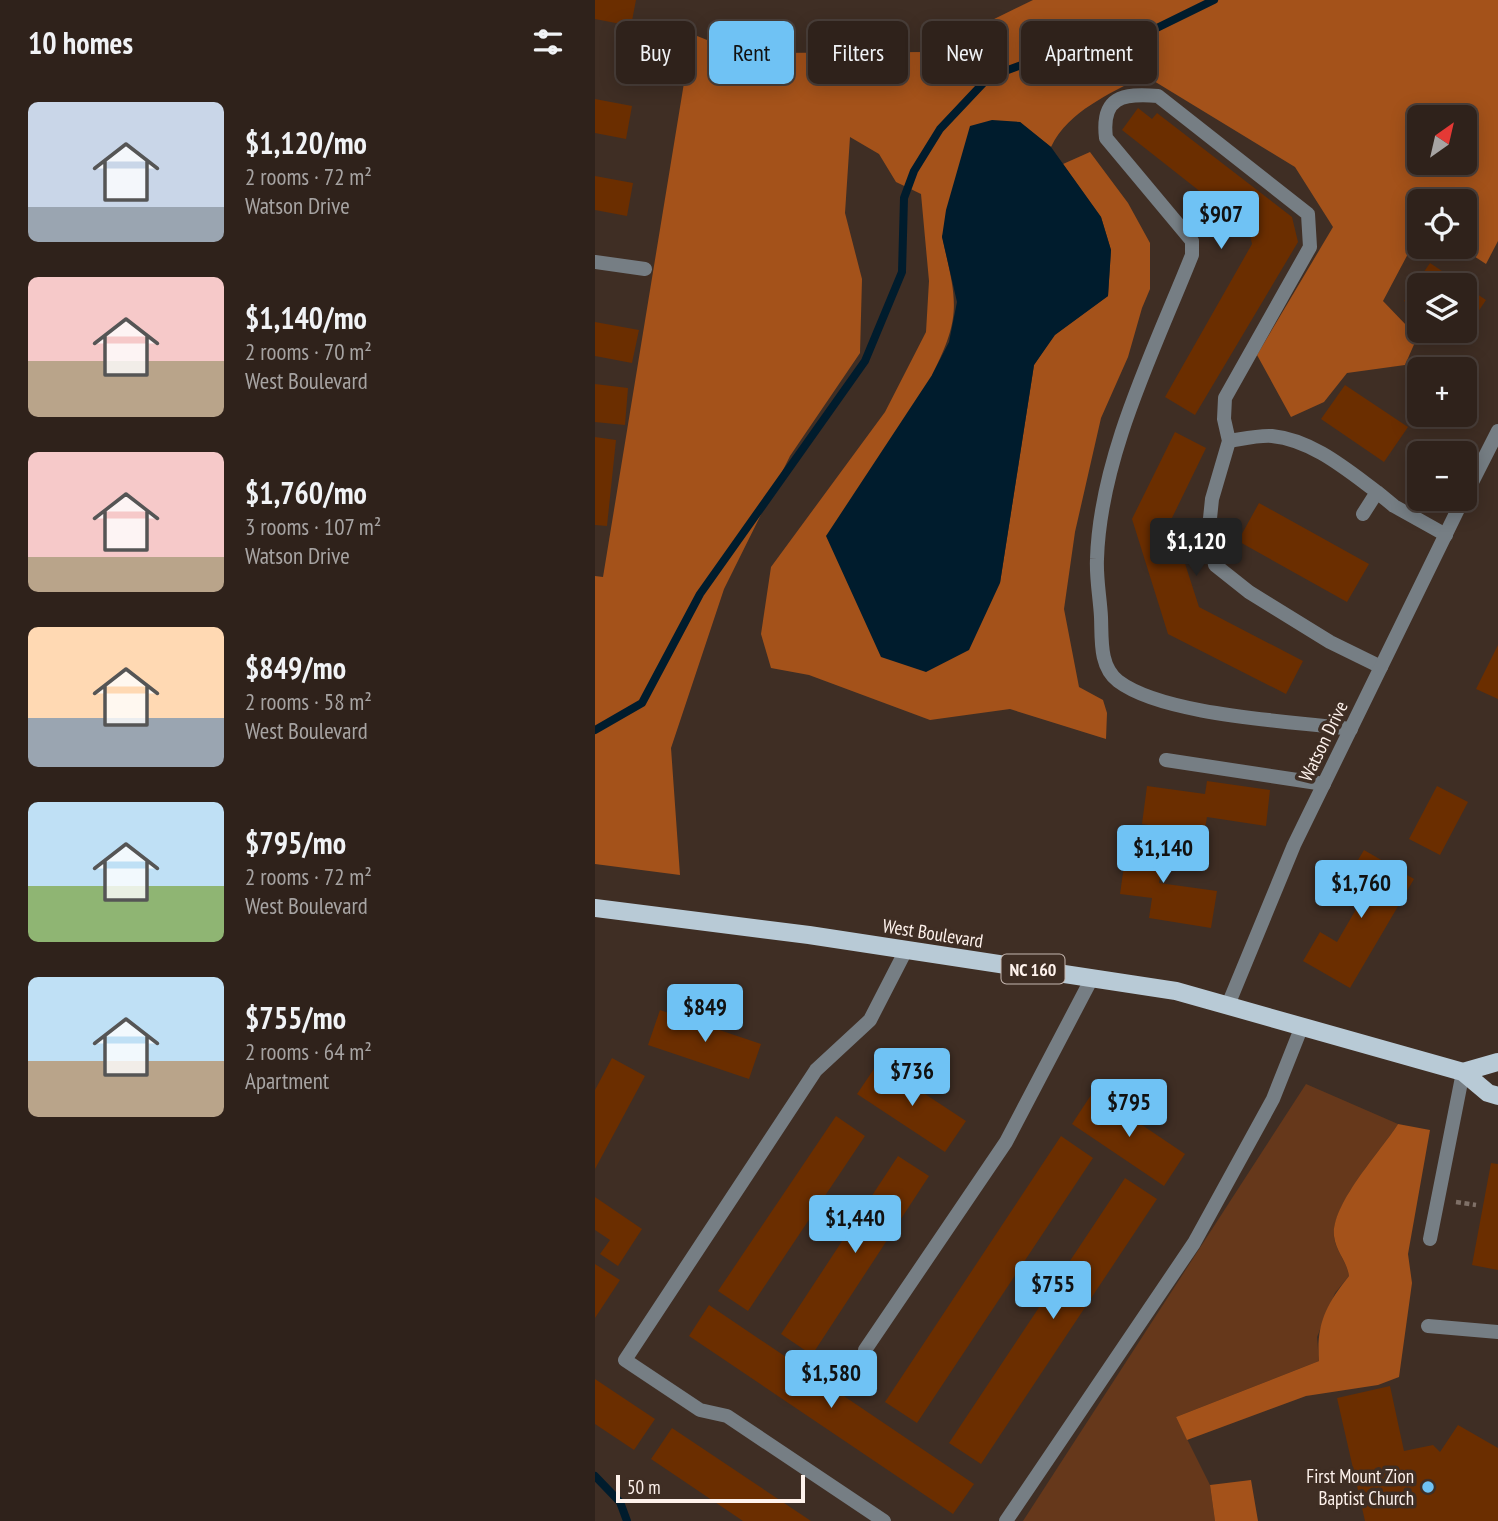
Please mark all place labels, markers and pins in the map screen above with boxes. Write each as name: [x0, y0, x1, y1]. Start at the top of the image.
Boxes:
pin: $907: [1180, 191, 1262, 251]
pin: $1,120: [1139, 518, 1253, 578]
pin: $1,140: [1106, 826, 1220, 885]
pin: $1,760: [1304, 860, 1418, 920]
pin: $849: [664, 984, 746, 1044]
pin: $736: [871, 1048, 953, 1108]
pin: $795: [1088, 1080, 1170, 1139]
pin: $1,440: [798, 1196, 912, 1255]
pin: $755: [1012, 1262, 1094, 1321]
pin: $1,580: [774, 1350, 888, 1410]
place label: First Mount Zion Baptist Church: [1306, 1464, 1414, 1510]
marker: First Mount Zion Baptist Church: [1420, 1479, 1436, 1495]

